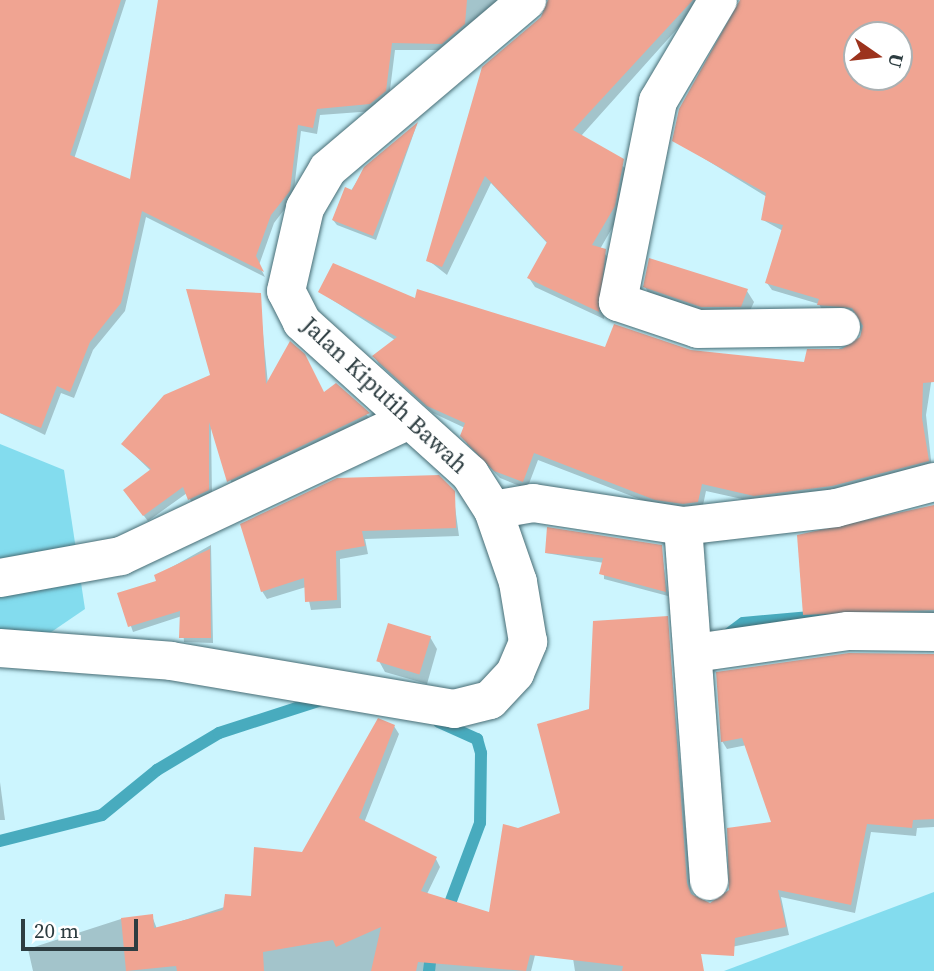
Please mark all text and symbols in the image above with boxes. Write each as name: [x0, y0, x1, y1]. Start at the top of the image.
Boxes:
north arrow: [843, 21, 913, 91]
text: U: [882, 51, 911, 70]
street label: Jalan Kiputih Bawah: [296, 311, 474, 479]
scale bar: [24, 904, 142, 948]
text: 20 m: [34, 916, 79, 945]

